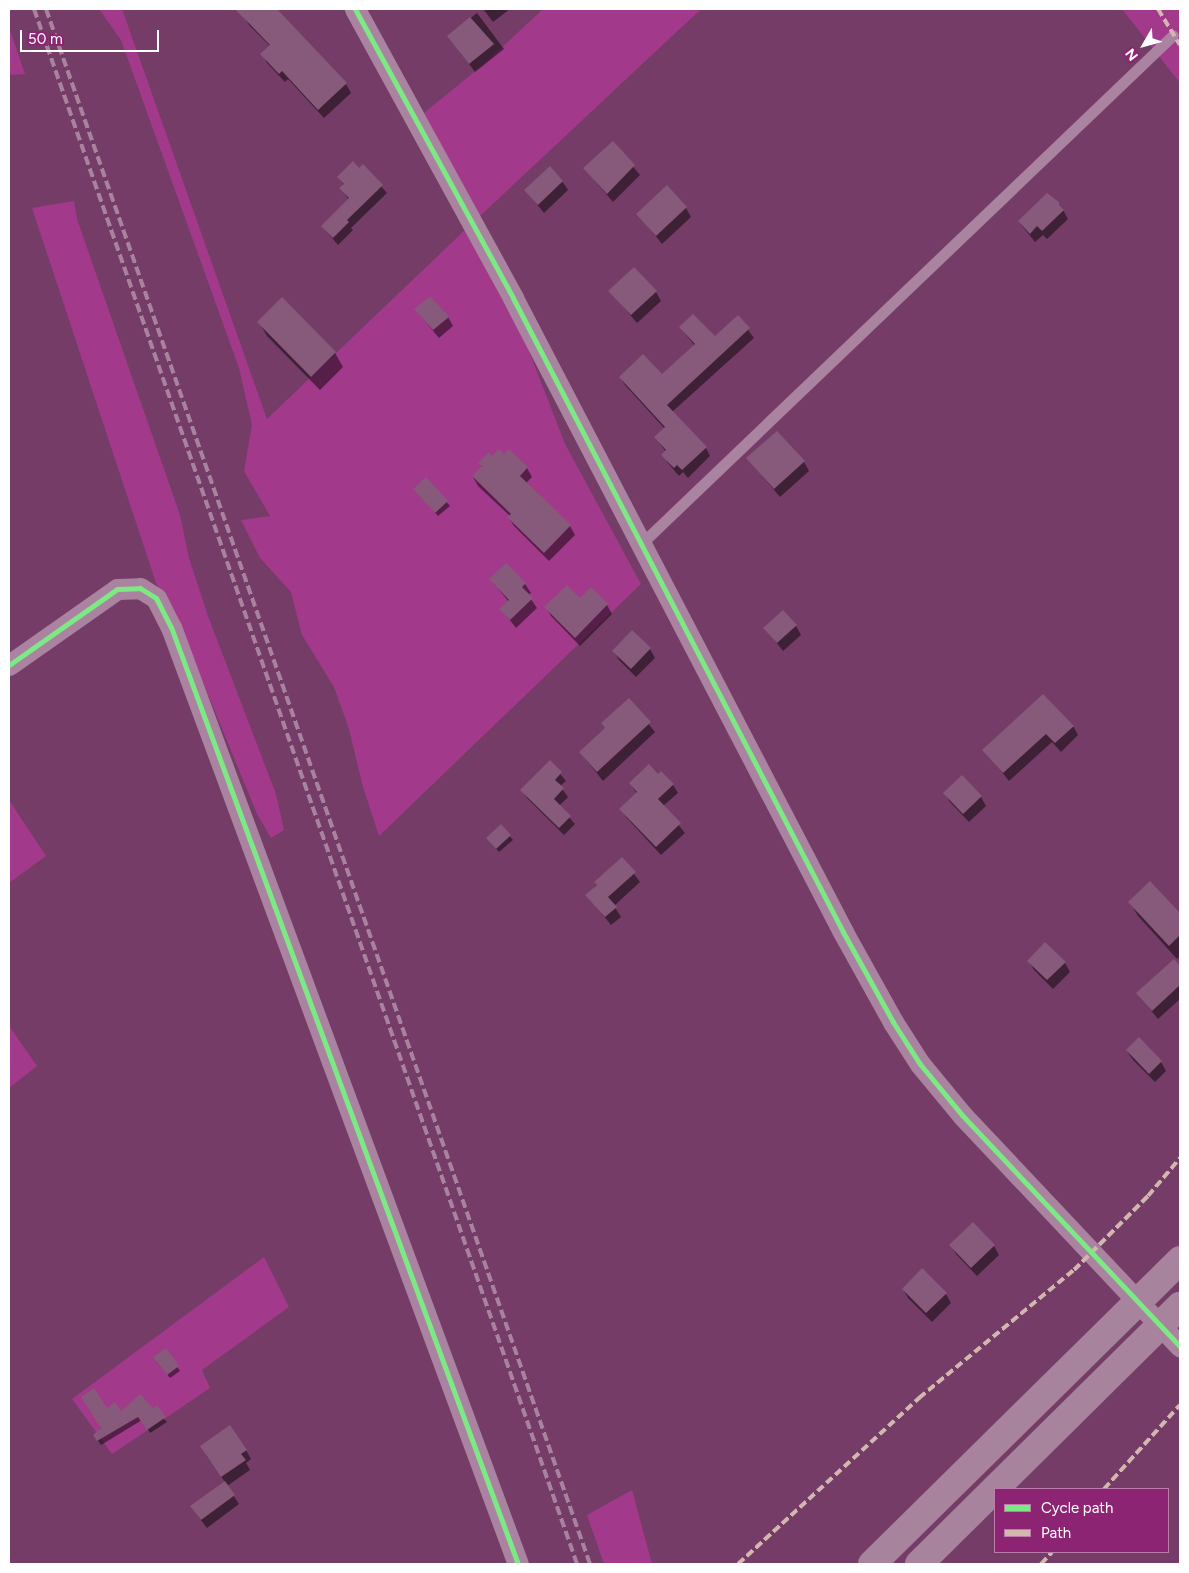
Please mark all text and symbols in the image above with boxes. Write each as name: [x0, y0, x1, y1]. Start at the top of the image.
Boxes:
scale bar: [22, 20, 161, 52]
north arrow: [1119, 20, 1169, 70]
text: 50 m: [28, 30, 63, 48]
text: N: [1122, 45, 1142, 64]
legend: [994, 1488, 1169, 1553]
text: Cycle path: [1041, 1499, 1113, 1517]
text: Path: [1041, 1524, 1071, 1542]

